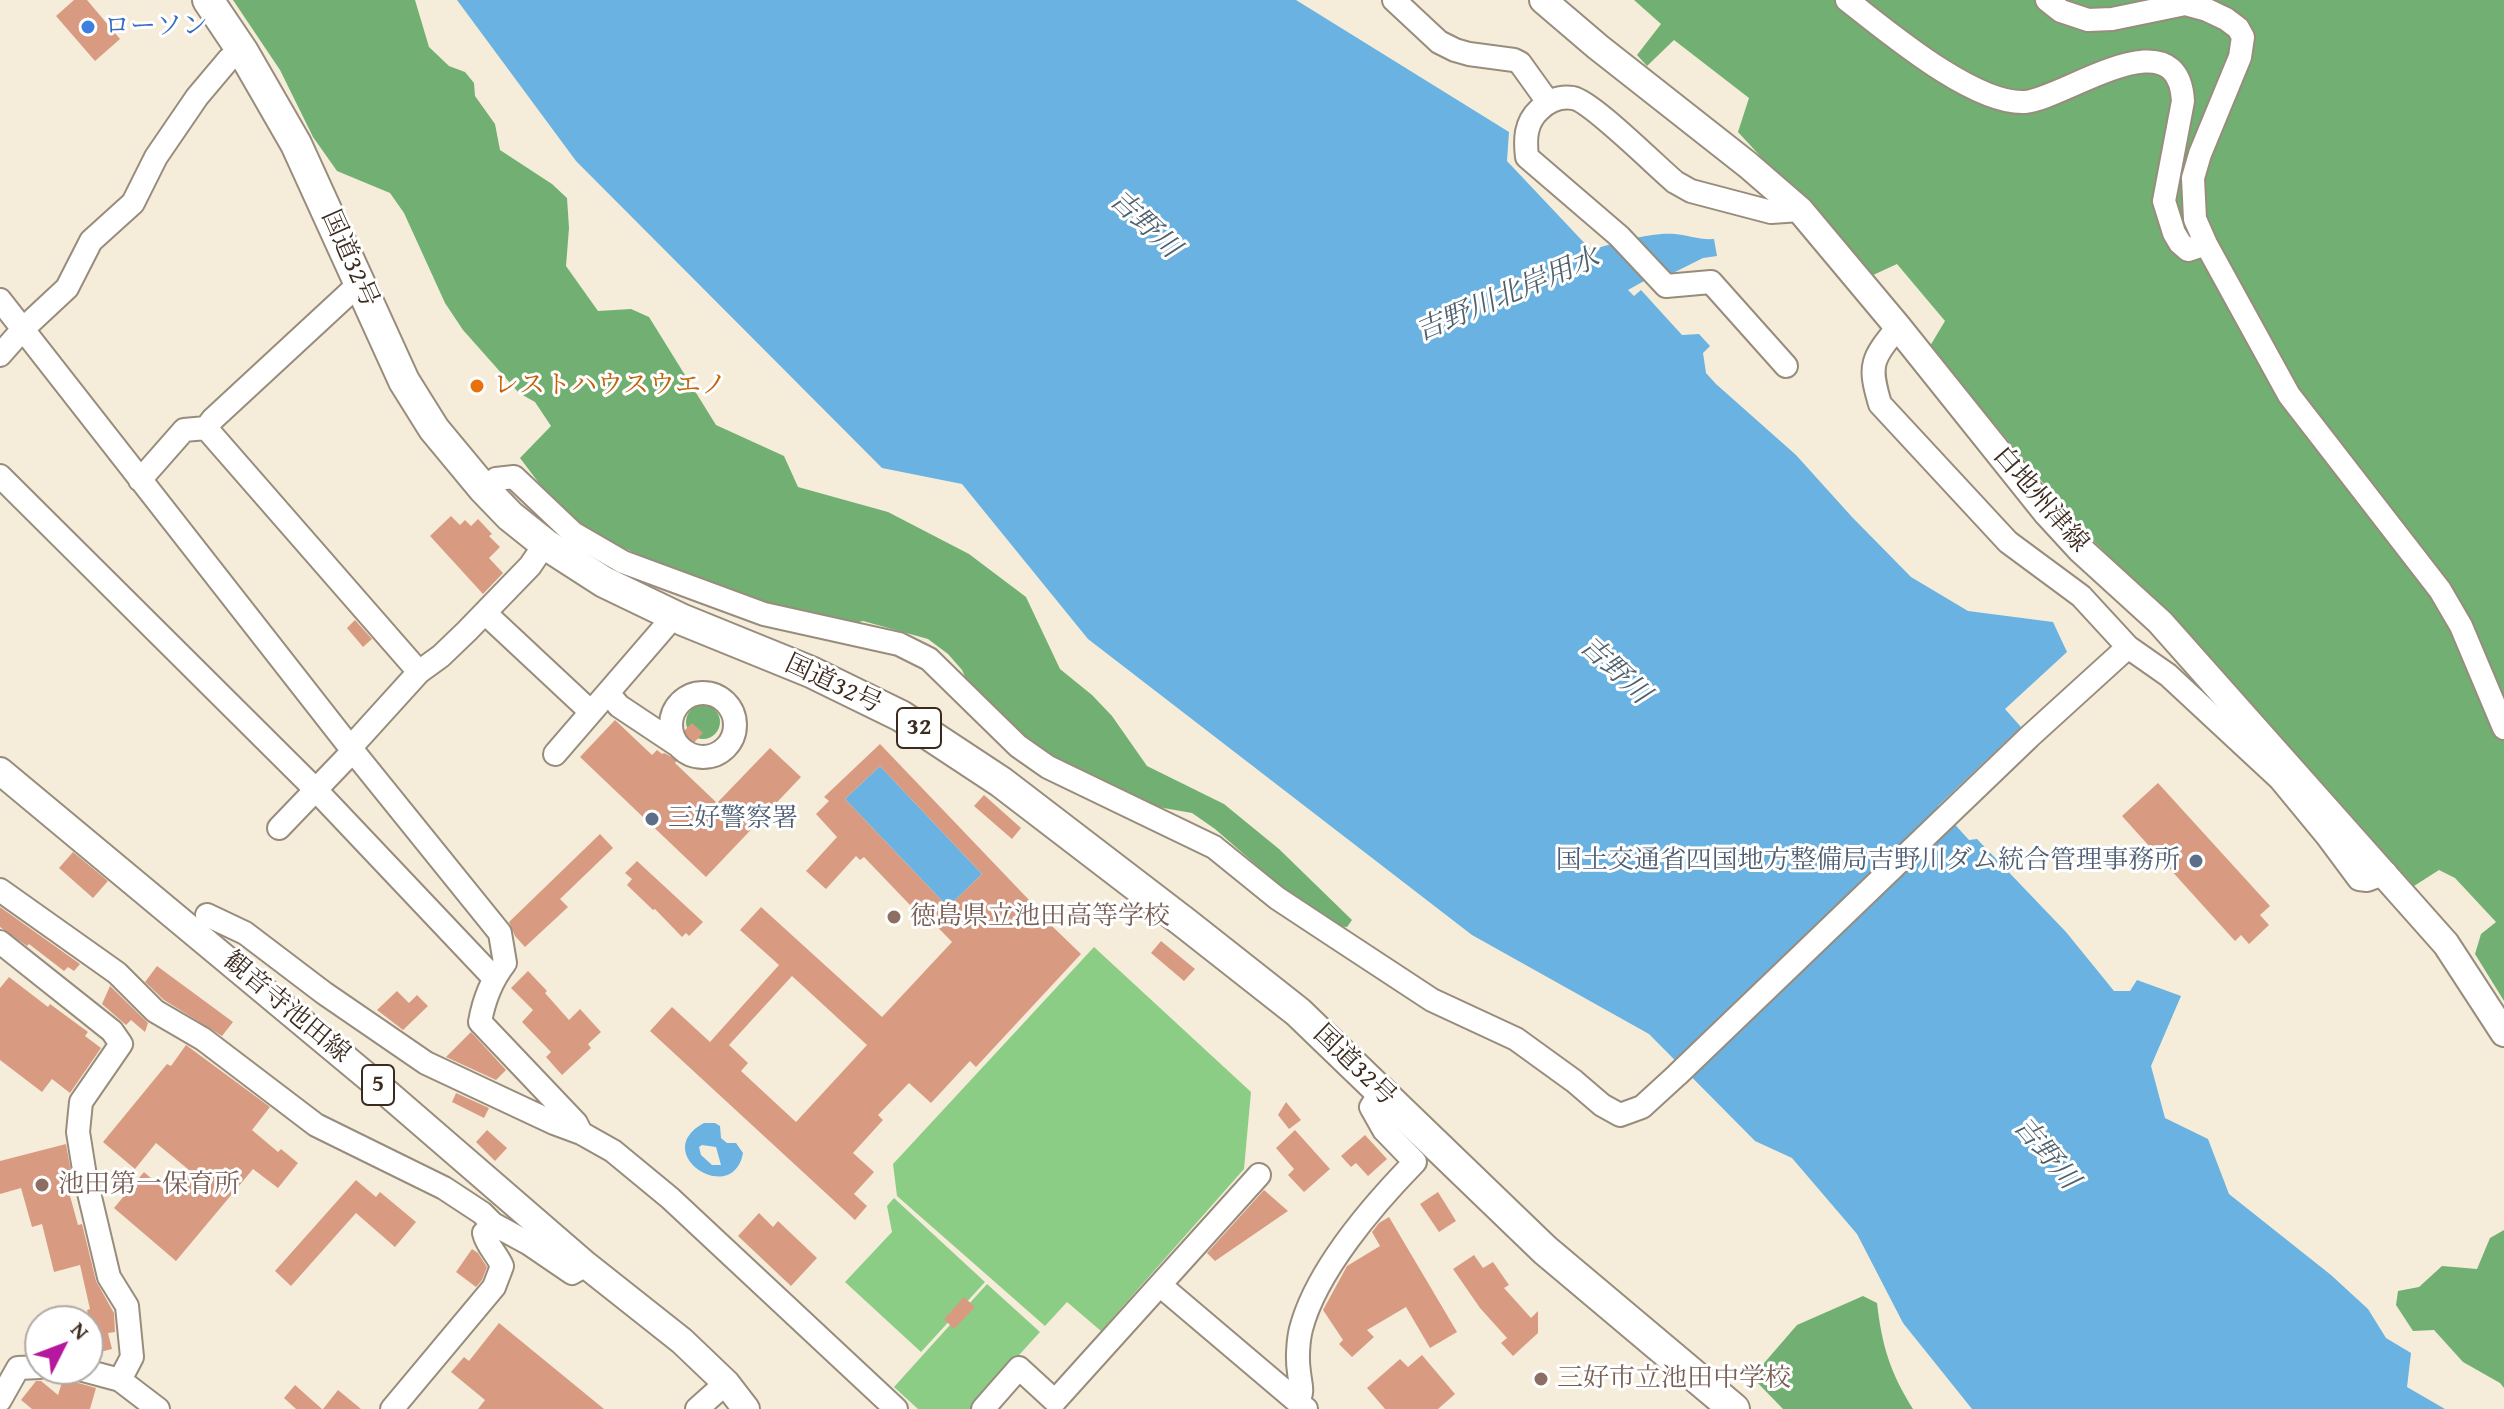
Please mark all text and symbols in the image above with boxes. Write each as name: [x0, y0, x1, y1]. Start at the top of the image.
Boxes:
place label: ローソン: [104, 11, 208, 43]
marker: ローソン: [79, 18, 97, 36]
water label: 吉野川: [1102, 184, 1186, 266]
street label: 国道32号: [314, 206, 384, 312]
water label: 吉野川北岸用水: [1411, 242, 1605, 350]
place label: レストハウスウエノ: [493, 370, 727, 402]
marker: レストハウスウエノ: [468, 377, 486, 395]
street label: 白地州津線: [1986, 441, 2094, 559]
water label: 吉野川: [1572, 630, 1656, 712]
street label: 国道32号: [780, 649, 886, 721]
road number: 32: [897, 708, 941, 748]
place label: 三好警察署: [668, 803, 798, 835]
marker: 三好警察署: [643, 810, 661, 828]
place label: 国土交通省四国地方整備局吉野川ダム統合管理事務所: [1556, 845, 2180, 877]
marker: 国土交通省四国地方整備局吉野川ダム統合管理事務所: [2187, 852, 2205, 870]
place label: 徳島県立池田高等学校: [910, 901, 1170, 933]
marker: 徳島県立池田高等学校: [885, 908, 903, 926]
street label: 観音寺池田線: [216, 946, 356, 1070]
street label: 国道32号: [1306, 1019, 1402, 1113]
road number: 5: [362, 1065, 394, 1105]
water label: 吉野川: [2005, 1111, 2085, 1197]
place label: 池田第一保育所: [58, 1169, 240, 1201]
marker: 池田第一保育所: [33, 1176, 51, 1194]
north arrow: [24, 1305, 104, 1385]
text: N: [64, 1314, 97, 1346]
place label: 三好市立池田中学校: [1557, 1363, 1791, 1395]
marker: 三好市立池田中学校: [1532, 1370, 1550, 1388]

